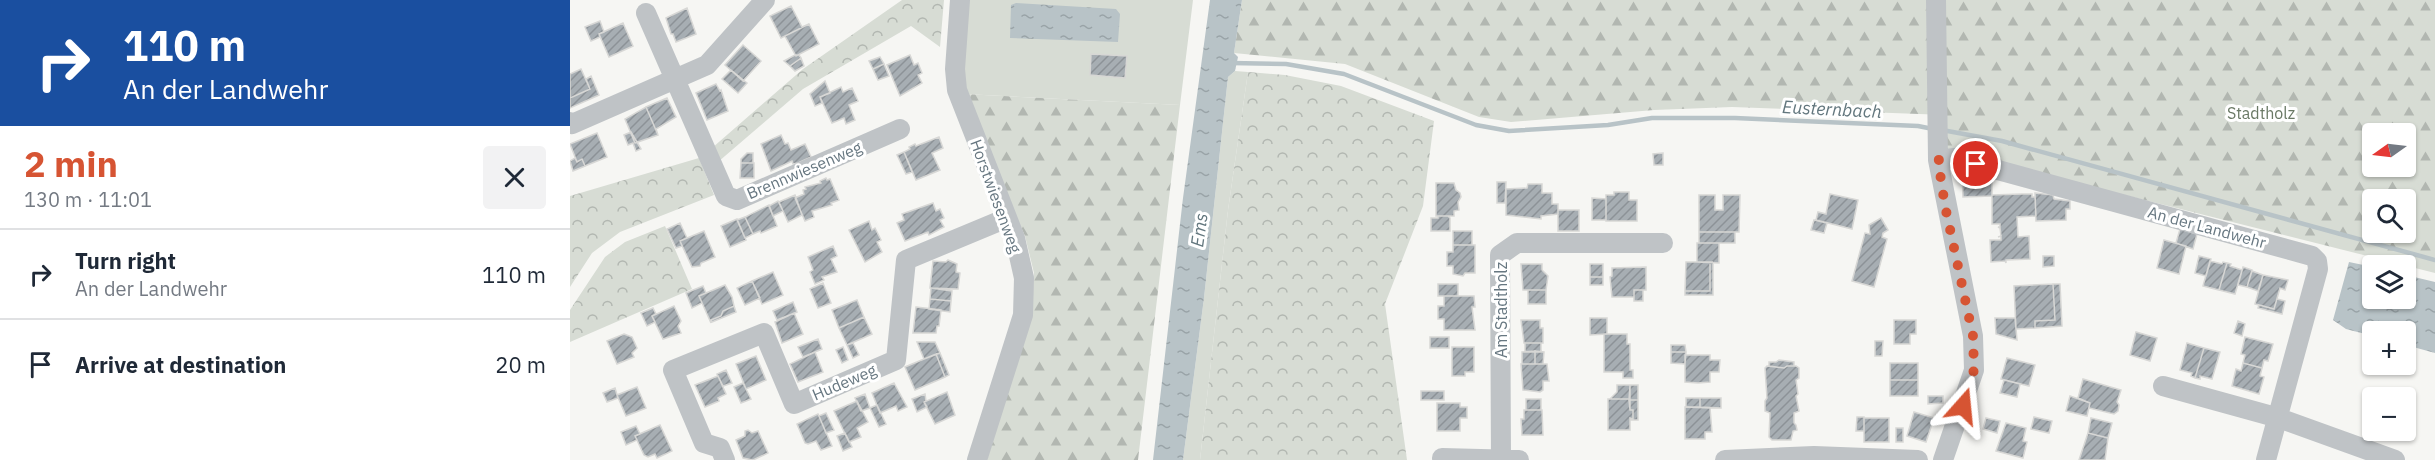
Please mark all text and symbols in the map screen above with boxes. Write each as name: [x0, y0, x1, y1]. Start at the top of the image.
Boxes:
text: 110 m: [123, 18, 246, 73]
icon: right: [24, 24, 102, 102]
text: An der Landwehr: [123, 71, 328, 106]
water label: Eusternbach: [1782, 95, 1882, 123]
park label: Stadtholz: [2227, 103, 2295, 123]
north arrow: [2362, 123, 2416, 177]
map controls: [2362, 123, 2416, 441]
street label: Horstwiesenweg: [966, 136, 1026, 256]
street label: Brennwiesenweg: [743, 137, 865, 203]
pin: [1950, 138, 2001, 189]
text: 2 min: [24, 140, 118, 187]
button: close: [483, 146, 546, 209]
icon: arrive: [1959, 147, 1992, 180]
text: 130 m · 11:01: [24, 186, 152, 213]
button: search: [2362, 189, 2416, 243]
street label: An der Landwehr: [2146, 202, 2268, 252]
water label: Ems: [1185, 212, 1213, 248]
text: Turn right: [75, 246, 176, 275]
button: layers: [2362, 255, 2416, 309]
icon: right: [24, 258, 57, 291]
text: 110 m: [482, 260, 546, 289]
street label: Am Stadtholz: [1491, 262, 1511, 358]
text: An der Landwehr: [75, 275, 227, 302]
button: +: [2362, 321, 2416, 375]
icon: arrive: [24, 348, 57, 381]
text: Arrive at destination: [75, 350, 286, 379]
text: 20 m: [495, 350, 546, 379]
street label: Hudeweg: [809, 359, 880, 404]
position arrow: [1931, 374, 1995, 438]
button: −: [2362, 387, 2416, 441]

